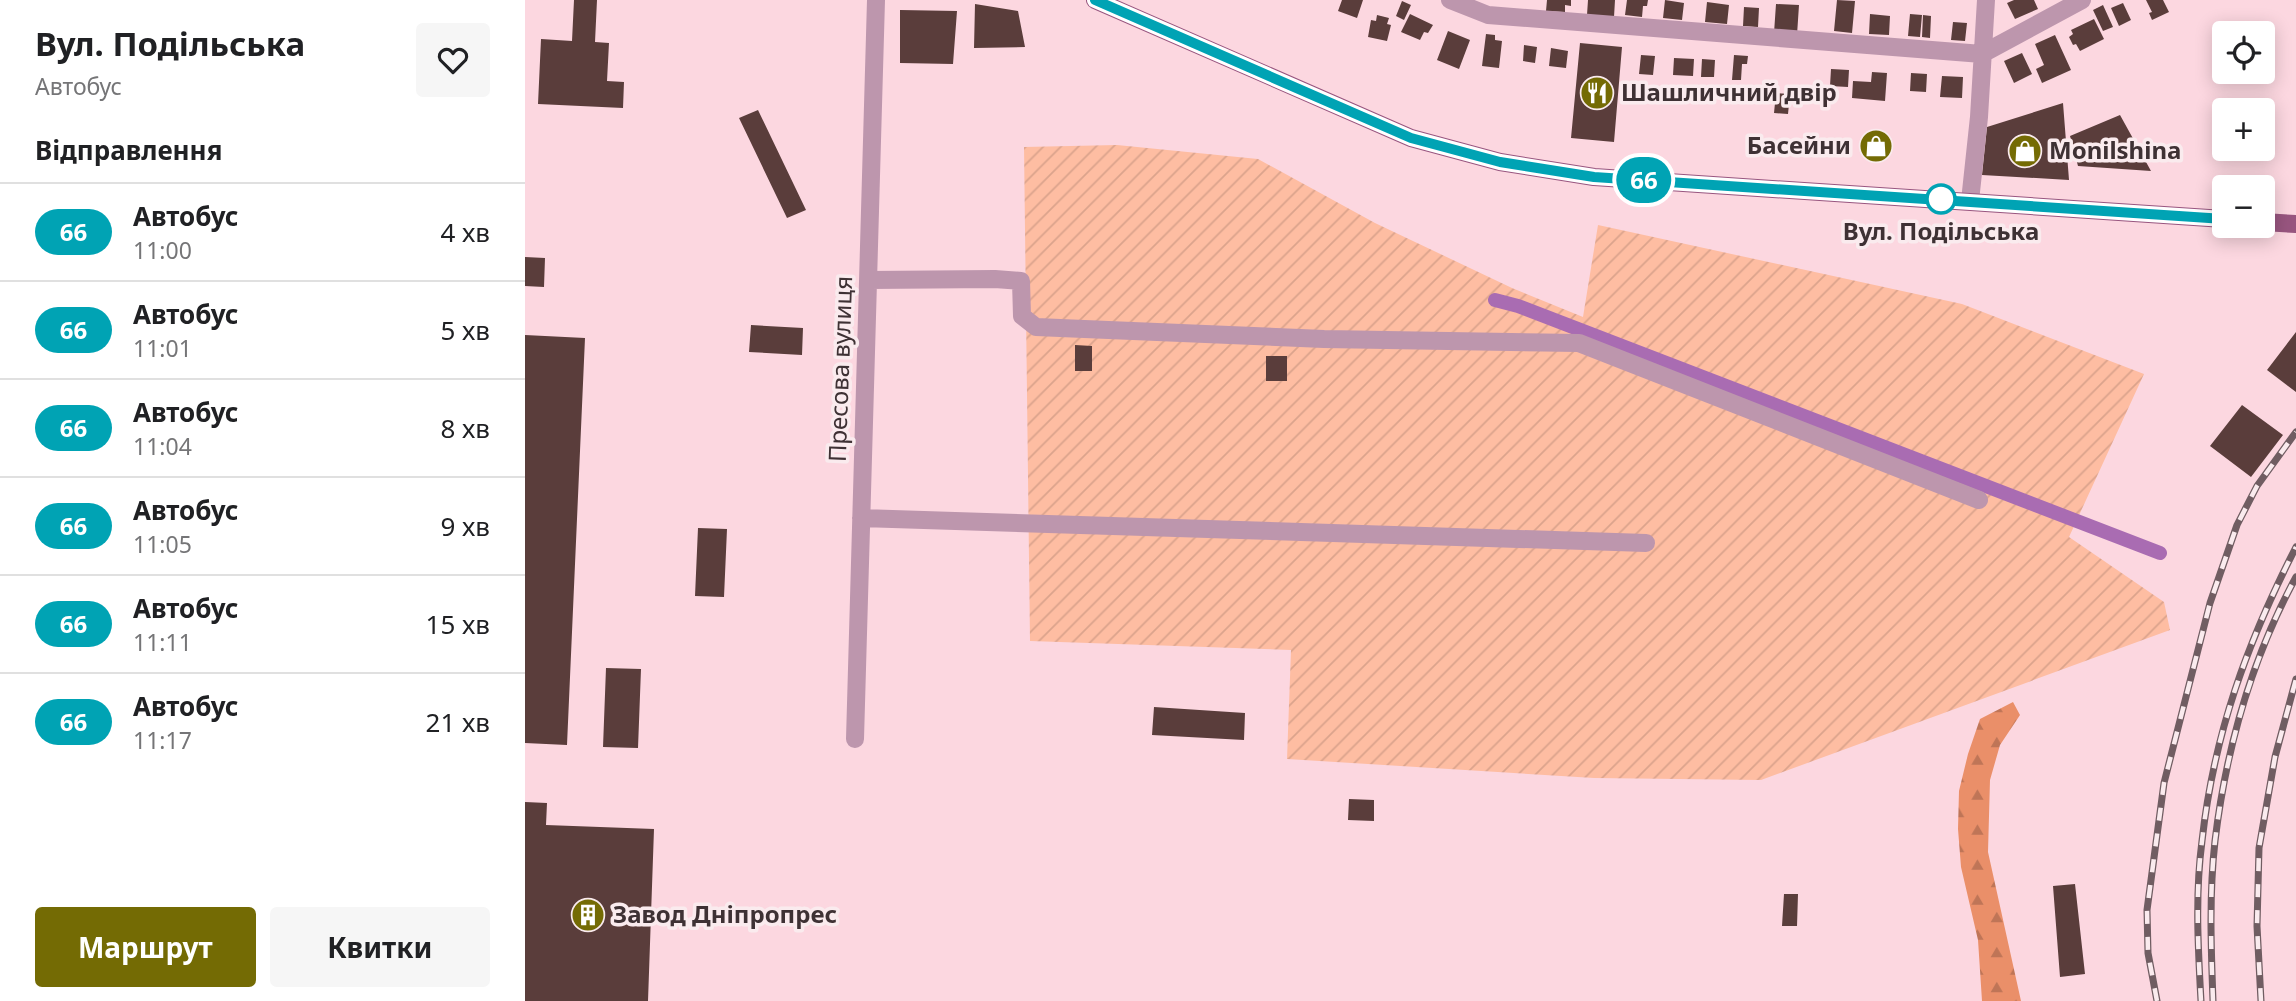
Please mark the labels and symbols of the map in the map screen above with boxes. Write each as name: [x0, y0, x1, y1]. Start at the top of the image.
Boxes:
restaurant icon: Шашличний двір: [1578, 74, 1616, 112]
place label: Шашличний двір: [1621, 75, 1837, 108]
shop icon: Басейни: [1857, 127, 1895, 165]
place label: Басейни: [1747, 128, 1851, 161]
shop icon: Monilshina: [2006, 132, 2044, 170]
place label: Monilshina: [2049, 133, 2181, 166]
line badge: 66: [1613, 157, 1675, 203]
marker: Вул. Подільська: [1926, 184, 1956, 214]
place label: Вул. Подільська: [1843, 214, 2039, 247]
street label: Пресова вулиця: [820, 275, 859, 463]
building icon: Завод Дніпропрес: [569, 896, 607, 934]
place label: Завод Дніпропрес: [613, 897, 837, 930]

